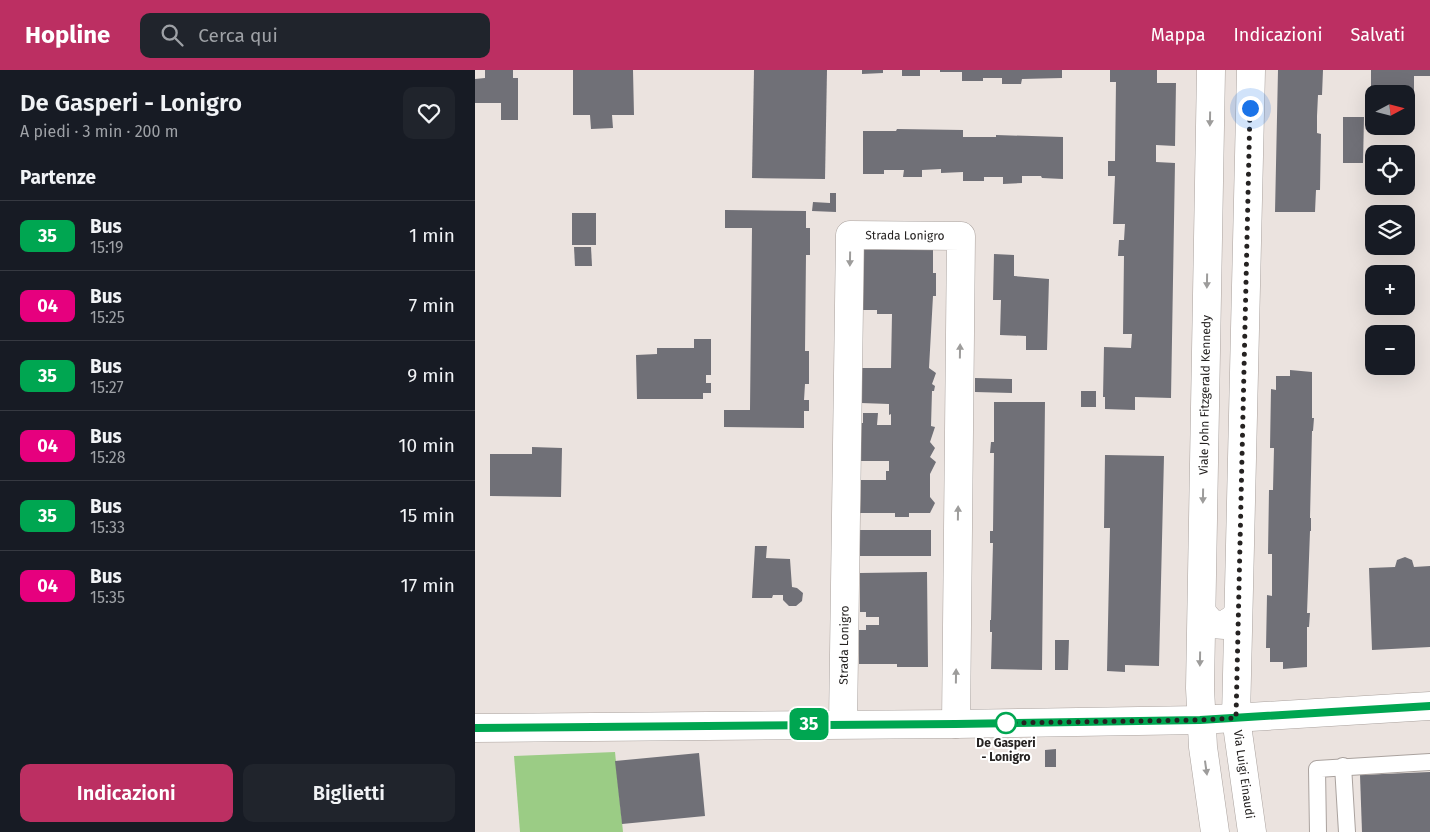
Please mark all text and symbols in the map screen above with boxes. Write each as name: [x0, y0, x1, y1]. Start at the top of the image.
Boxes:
search box: [140, 13, 490, 58]
text: Hopline: [25, 21, 110, 49]
icon: search: [158, 21, 186, 49]
text: Cerca qui: [198, 24, 278, 47]
text: Mappa: [1151, 24, 1206, 46]
text: Indicazioni: [1234, 24, 1323, 46]
text: Salvati: [1351, 24, 1405, 46]
north arrow: [1365, 85, 1415, 135]
map controls: [1365, 85, 1415, 375]
button: heart: [403, 87, 455, 139]
text: De Gasperi - Lonigro: [20, 89, 242, 117]
your location: [1238, 96, 1263, 121]
one-way arrow: [1206, 111, 1214, 127]
text: A piedi · 3 min · 200 m: [20, 122, 178, 141]
button: locate: [1365, 145, 1415, 195]
text: Partenze: [20, 166, 96, 189]
button: layers: [1365, 205, 1415, 255]
text: Bus: [90, 215, 122, 238]
text: 1 min: [409, 224, 455, 247]
text: 35: [38, 225, 57, 247]
street label: Strada Lonigro: [865, 228, 945, 243]
text: 15:19: [90, 238, 123, 257]
one-way arrow: [846, 252, 854, 268]
button: +: [1365, 265, 1415, 315]
one-way arrow: [1203, 273, 1211, 289]
text: Bus: [90, 285, 122, 308]
text: 7 min: [409, 294, 455, 317]
text: 04: [37, 295, 58, 317]
text: 15:25: [90, 308, 125, 327]
street label: Viale John Fitzgerald Kennedy: [1197, 315, 1213, 475]
button: −: [1365, 325, 1415, 375]
one-way arrow: [956, 342, 964, 358]
text: Bus: [90, 355, 122, 378]
text: 9 min: [407, 364, 455, 387]
text: 35: [38, 365, 57, 387]
text: 15:27: [90, 378, 124, 397]
text: Bus: [90, 425, 122, 448]
text: 10 min: [398, 434, 455, 457]
text: 04: [37, 435, 58, 457]
text: 15:28: [90, 448, 126, 467]
one-way arrow: [1199, 488, 1207, 504]
text: Bus: [90, 495, 122, 518]
text: 15 min: [399, 504, 455, 527]
text: 35: [38, 505, 57, 527]
one-way arrow: [954, 505, 962, 521]
text: 15:33: [90, 518, 125, 537]
text: Bus: [90, 565, 122, 588]
text: 17 min: [401, 574, 455, 597]
text: 04: [37, 575, 58, 597]
text: 15:35: [90, 588, 125, 607]
street label: Strada Lonigro: [837, 605, 852, 685]
one-way arrow: [1196, 651, 1204, 667]
one-way arrow: [952, 667, 960, 683]
line badge: 35: [787, 708, 831, 740]
marker: De Gasperi - Lonigro: [995, 712, 1017, 734]
text: 35: [799, 713, 819, 735]
street label: Via Luigi Einaudi: [1231, 729, 1257, 820]
place label: De Gasperi - Lonigro: [976, 736, 1036, 764]
one-way arrow: [1202, 761, 1210, 777]
button: Indicazioni: [20, 764, 233, 822]
button: Biglietti: [243, 764, 455, 822]

